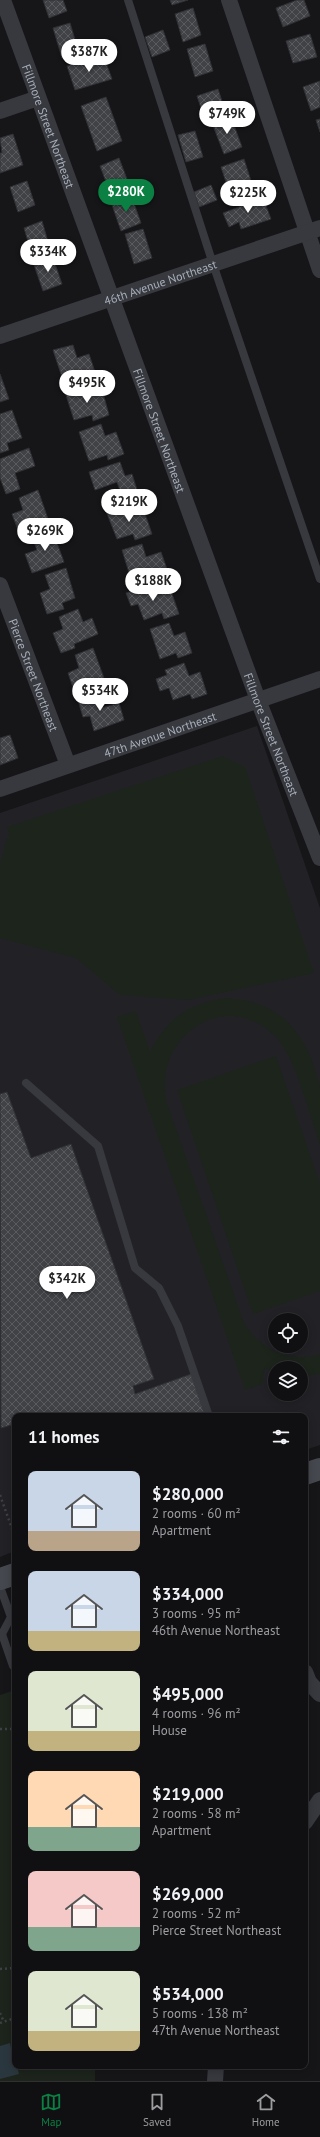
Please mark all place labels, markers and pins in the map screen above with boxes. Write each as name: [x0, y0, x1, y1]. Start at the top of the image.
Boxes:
pin: $387K: [61, 39, 117, 73]
pin: $749K: [199, 101, 255, 135]
pin: $280K: [98, 179, 154, 213]
pin: $225K: [220, 180, 276, 214]
pin: $334K: [20, 239, 76, 273]
pin: $495K: [59, 370, 115, 404]
pin: $219K: [101, 489, 157, 523]
pin: $269K: [17, 518, 73, 552]
pin: $188K: [125, 568, 181, 602]
pin: $534K: [72, 678, 128, 712]
pin: $342K: [39, 1266, 95, 1300]

